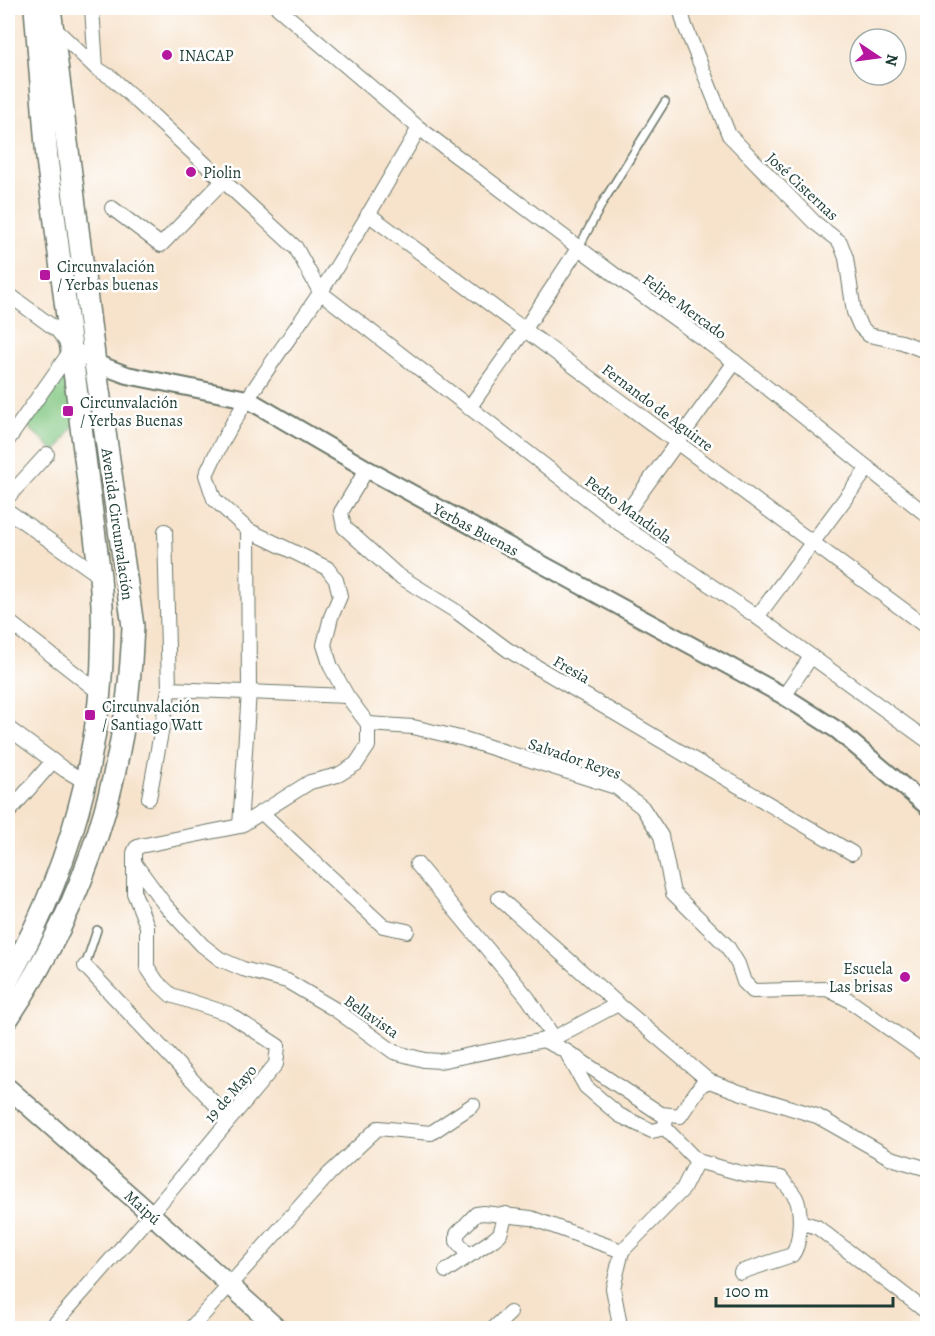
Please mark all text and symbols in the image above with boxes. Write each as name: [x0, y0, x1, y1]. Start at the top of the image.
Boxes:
north arrow: [848, 27, 908, 87]
place label: INACAP: [179, 45, 234, 67]
marker: INACAP: [160, 48, 174, 62]
text: N: [880, 52, 904, 69]
street label: José Cisternas: [761, 148, 843, 226]
place label: Piolin: [203, 162, 242, 184]
marker: Piolin: [184, 165, 198, 179]
place label: Circunvalación / Yerbas buenas: [57, 256, 159, 296]
marker: Circunvalación / Yerbas buenas: [38, 268, 52, 282]
street label: Felipe Mercado: [638, 269, 731, 345]
street label: Fernando de Aguirre: [597, 359, 718, 457]
place label: Circunvalación / Yerbas Buenas: [80, 392, 183, 432]
marker: Circunvalación / Yerbas Buenas: [61, 404, 75, 418]
street label: Avenida Circunvalación: [95, 446, 139, 602]
street label: Pedro Mandiola: [580, 471, 677, 549]
street label: Yerbas Buenas: [428, 498, 522, 562]
street label: Fresia: [549, 650, 595, 690]
place label: Circunvalación / Santiago Watt: [102, 696, 203, 736]
marker: Circunvalación / Santiago Watt: [83, 708, 97, 722]
street label: Salvador Reyes: [525, 733, 624, 785]
place label: Escuela Las brisas: [829, 958, 894, 998]
marker: Escuela Las brisas: [898, 970, 912, 984]
street label: Bellavista: [340, 990, 404, 1044]
street label: 19 de Mayo: [199, 1060, 262, 1127]
street label: Maipú: [119, 1185, 166, 1230]
scale bar: [716, 1270, 893, 1308]
text: 100 m: [725, 1279, 769, 1303]

